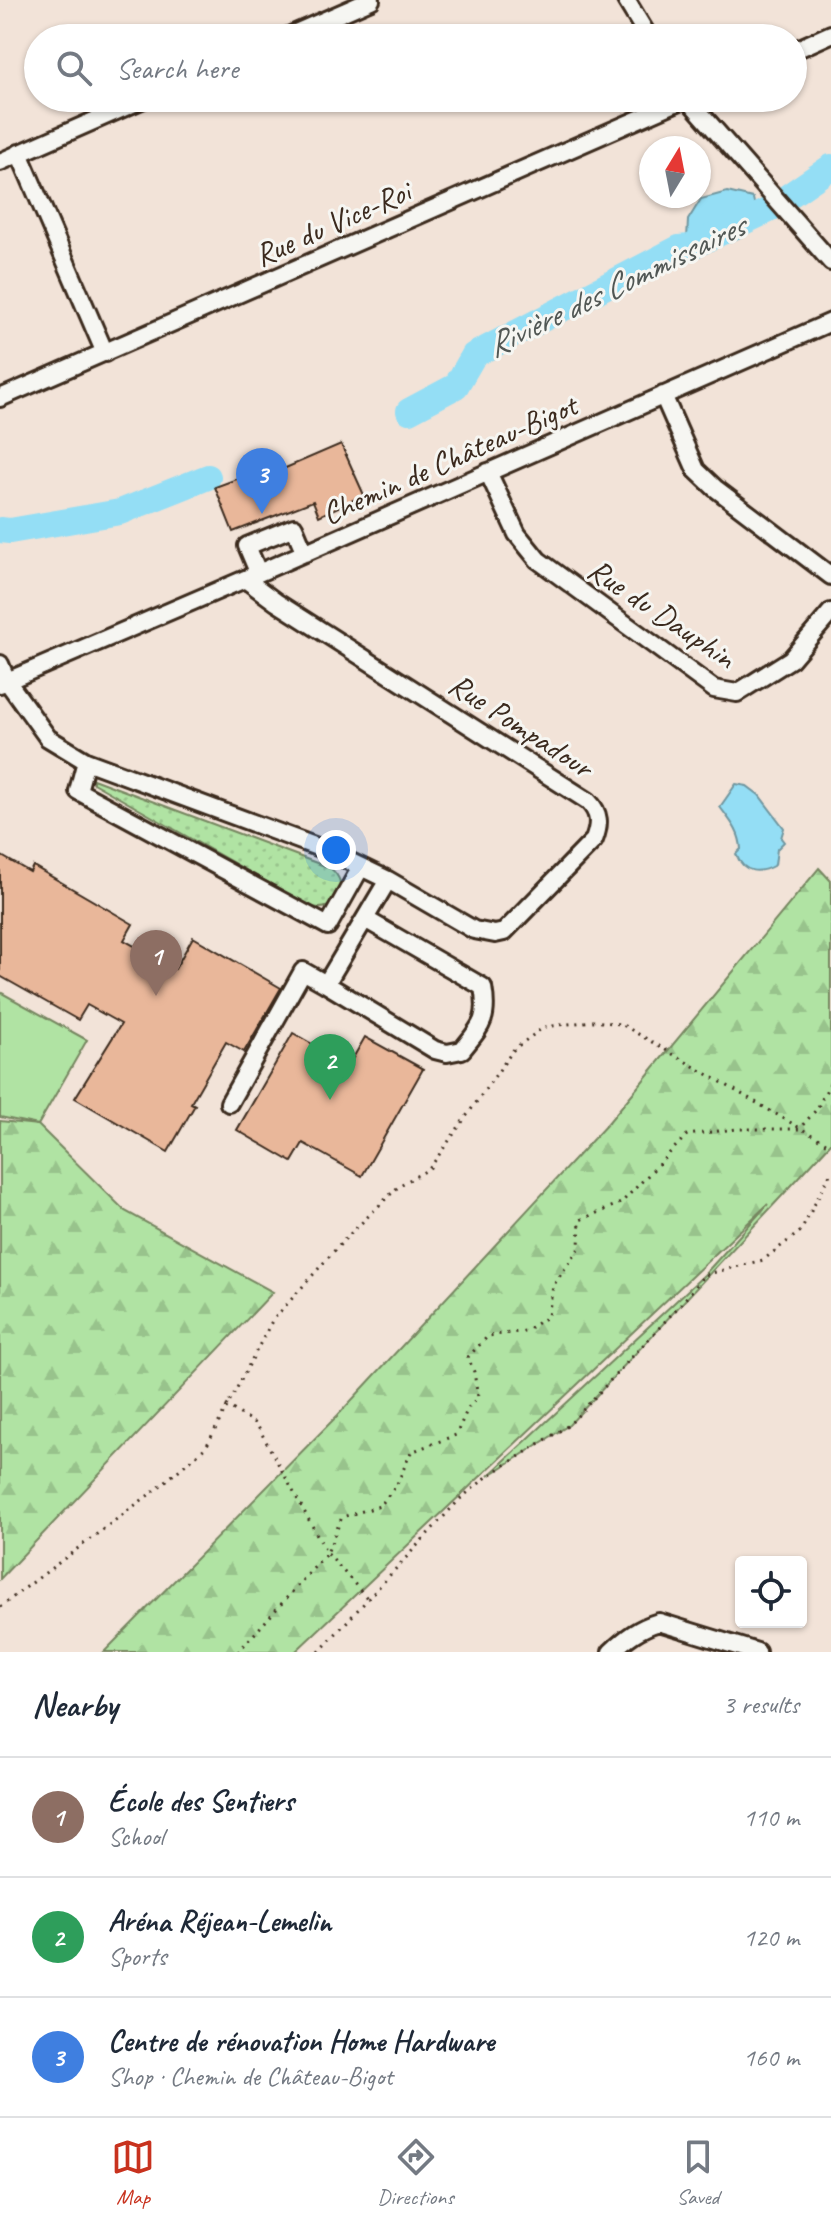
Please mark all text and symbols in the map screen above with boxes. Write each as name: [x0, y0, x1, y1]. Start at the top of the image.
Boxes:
search box: [24, 24, 807, 112]
icon: search: [52, 46, 96, 90]
text: Search here: [116, 49, 238, 87]
north arrow: [639, 136, 711, 208]
street label: Rue du Vice-Roi: [248, 169, 420, 276]
water label: Rivière des Commissaires: [479, 202, 756, 367]
street label: Chemin de Château-Bigot: [315, 383, 586, 534]
pin: 3: [236, 448, 288, 514]
street label: Rue du Dauphin: [580, 549, 745, 679]
street label: Rue Pompadour: [441, 664, 603, 789]
your location: [316, 830, 356, 870]
pin: 1: [130, 930, 182, 996]
pin: 2: [304, 1034, 356, 1100]
map controls: [735, 1556, 807, 1628]
button: locate: [735, 1556, 807, 1628]
text: Nearby: [32, 1683, 118, 1726]
text: 3 results: [723, 1688, 799, 1721]
text: École des Sentiers: [108, 1782, 294, 1820]
text: 1: [52, 1801, 64, 1834]
text: 110 m: [743, 1801, 799, 1834]
text: School: [108, 1820, 164, 1853]
text: Aréna Réjean‑Lemelin: [108, 1902, 331, 1940]
text: 2: [52, 1921, 64, 1954]
text: 120 m: [743, 1921, 799, 1954]
text: Sports: [108, 1940, 166, 1973]
text: Centre de rénovation Home Hardware: [108, 2022, 494, 2060]
text: 3: [52, 2041, 64, 2074]
text: 160 m: [743, 2041, 799, 2074]
text: Shop · Chemin de Château-Bigot: [108, 2060, 393, 2093]
tab: Map: [111, 2135, 155, 2211]
tab: Directions: [377, 2135, 454, 2211]
tab: Saved: [676, 2135, 720, 2211]

